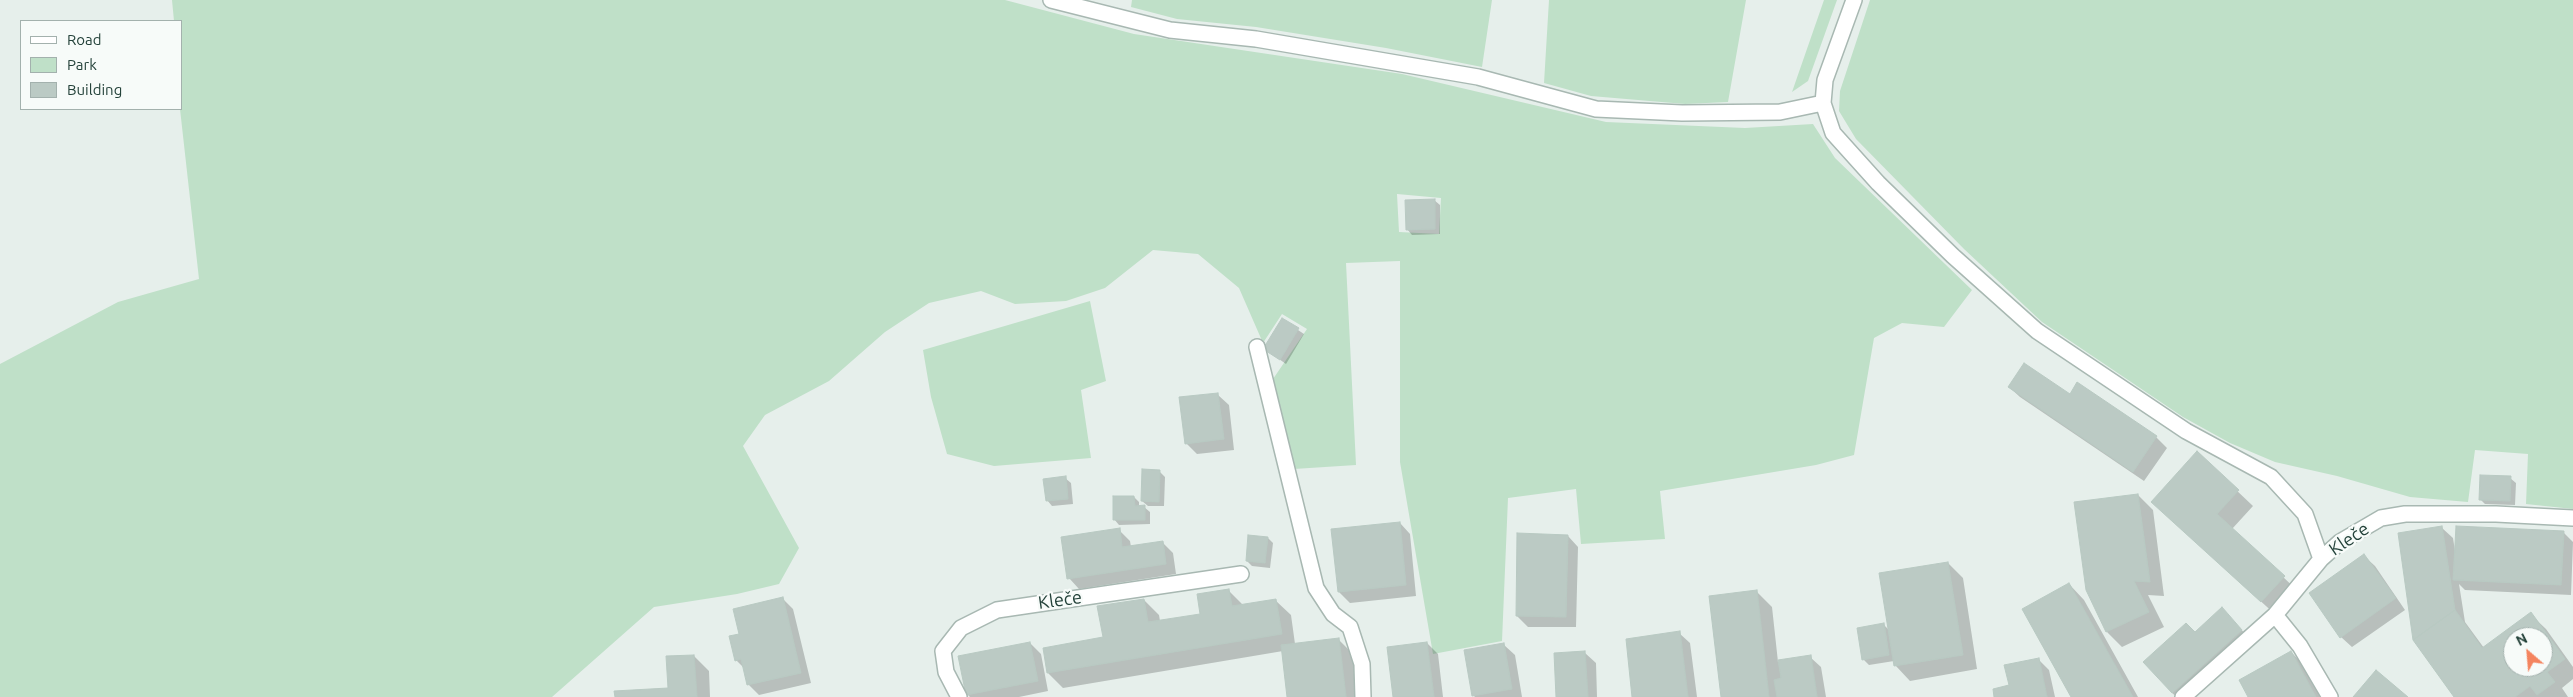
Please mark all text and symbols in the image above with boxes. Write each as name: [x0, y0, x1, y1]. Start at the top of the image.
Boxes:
legend: [20, 20, 182, 110]
text: Road: [67, 31, 102, 48]
text: Park: [67, 56, 97, 73]
text: Building: [67, 81, 122, 98]
street label: Kleče: [2325, 518, 2373, 560]
street label: Kleče: [1037, 586, 1083, 614]
north arrow: [2503, 627, 2553, 677]
text: N: [2513, 630, 2530, 649]

